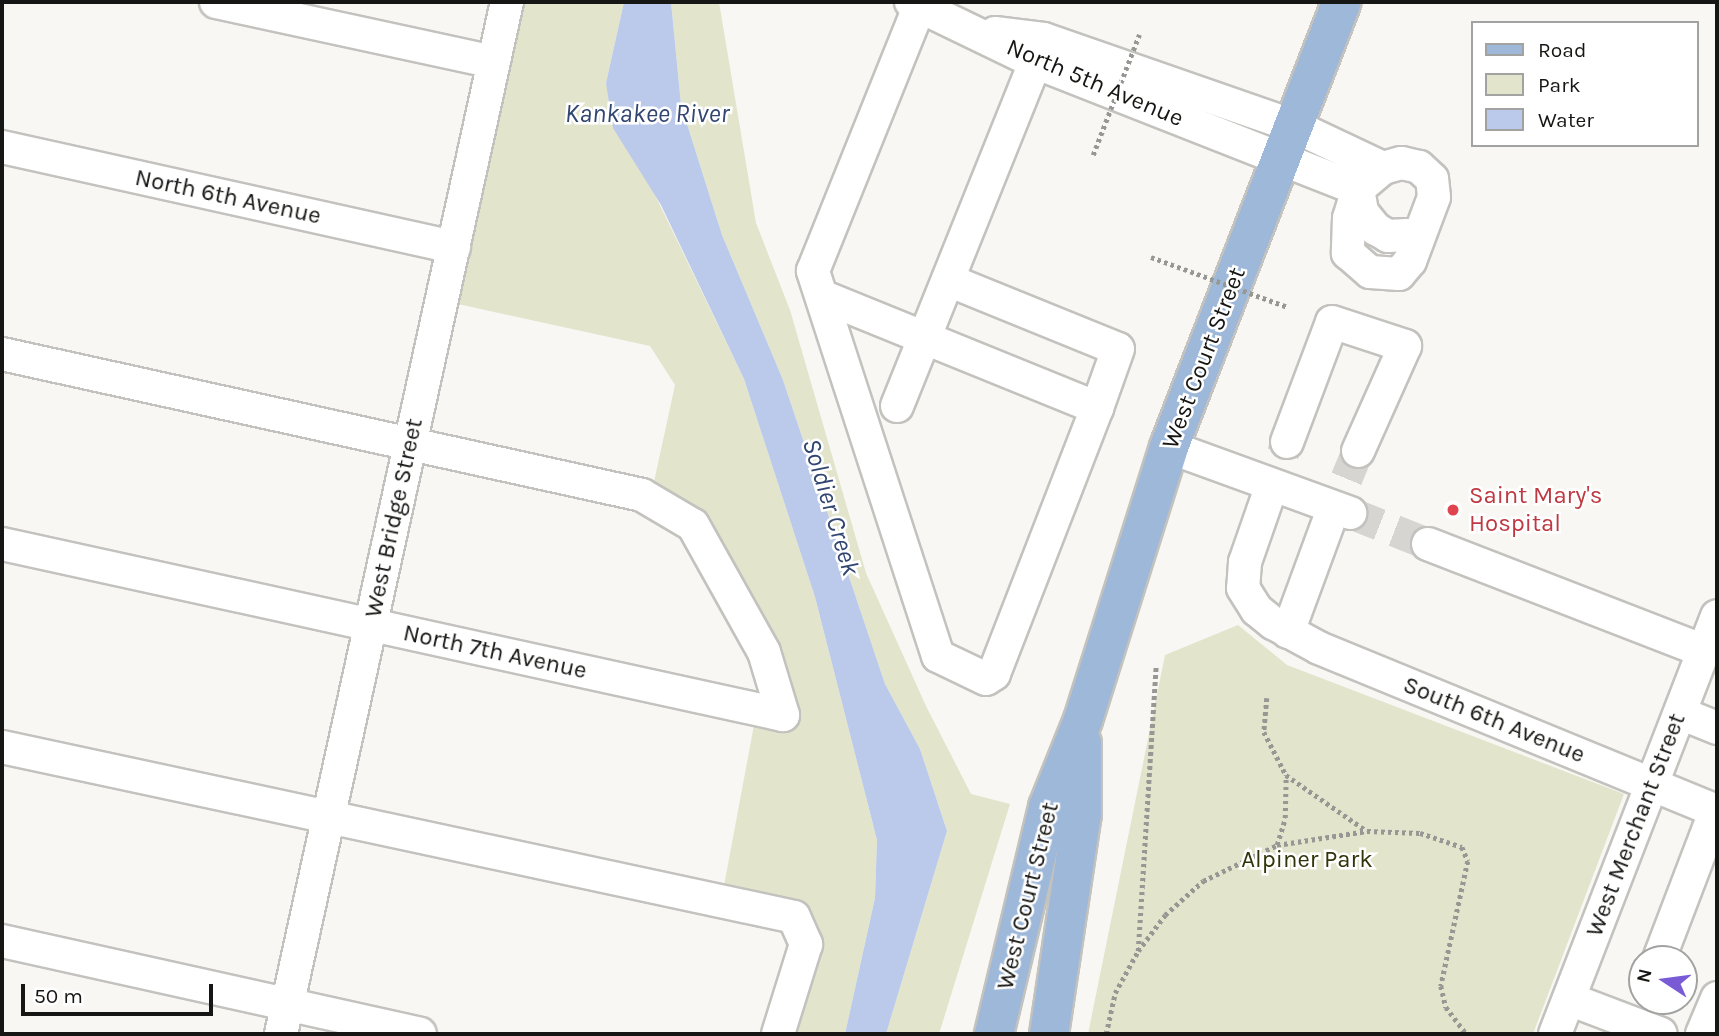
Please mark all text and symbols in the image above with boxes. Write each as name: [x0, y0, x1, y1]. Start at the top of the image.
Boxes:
legend: [1470, 21, 1698, 147]
street label: North 5th Avenue: [1002, 33, 1188, 133]
text: Road: [1538, 38, 1586, 62]
text: Park: [1538, 73, 1581, 97]
water label: Kankakee River: [565, 98, 729, 130]
text: Water: [1538, 108, 1594, 132]
street label: North 6th Avenue: [132, 163, 324, 231]
street label: West Court Street: [1156, 263, 1252, 453]
street label: West Bridge Street: [359, 416, 429, 620]
water label: Soldier Creek: [795, 435, 867, 579]
place label: Saint Mary's Hospital: [1469, 482, 1602, 538]
marker: Saint Mary's Hospital: [1443, 500, 1463, 520]
street label: North 7th Avenue: [401, 618, 589, 686]
street label: South 6th Avenue: [1399, 670, 1589, 770]
street label: West Merchant Street: [1580, 709, 1692, 941]
street label: West Court Street: [991, 799, 1065, 993]
park label: Alpiner Park: [1241, 846, 1373, 874]
north arrow: [1628, 945, 1698, 1015]
text: N: [1632, 967, 1657, 985]
scale bar: [24, 970, 217, 1014]
text: 50 m: [34, 984, 83, 1008]

